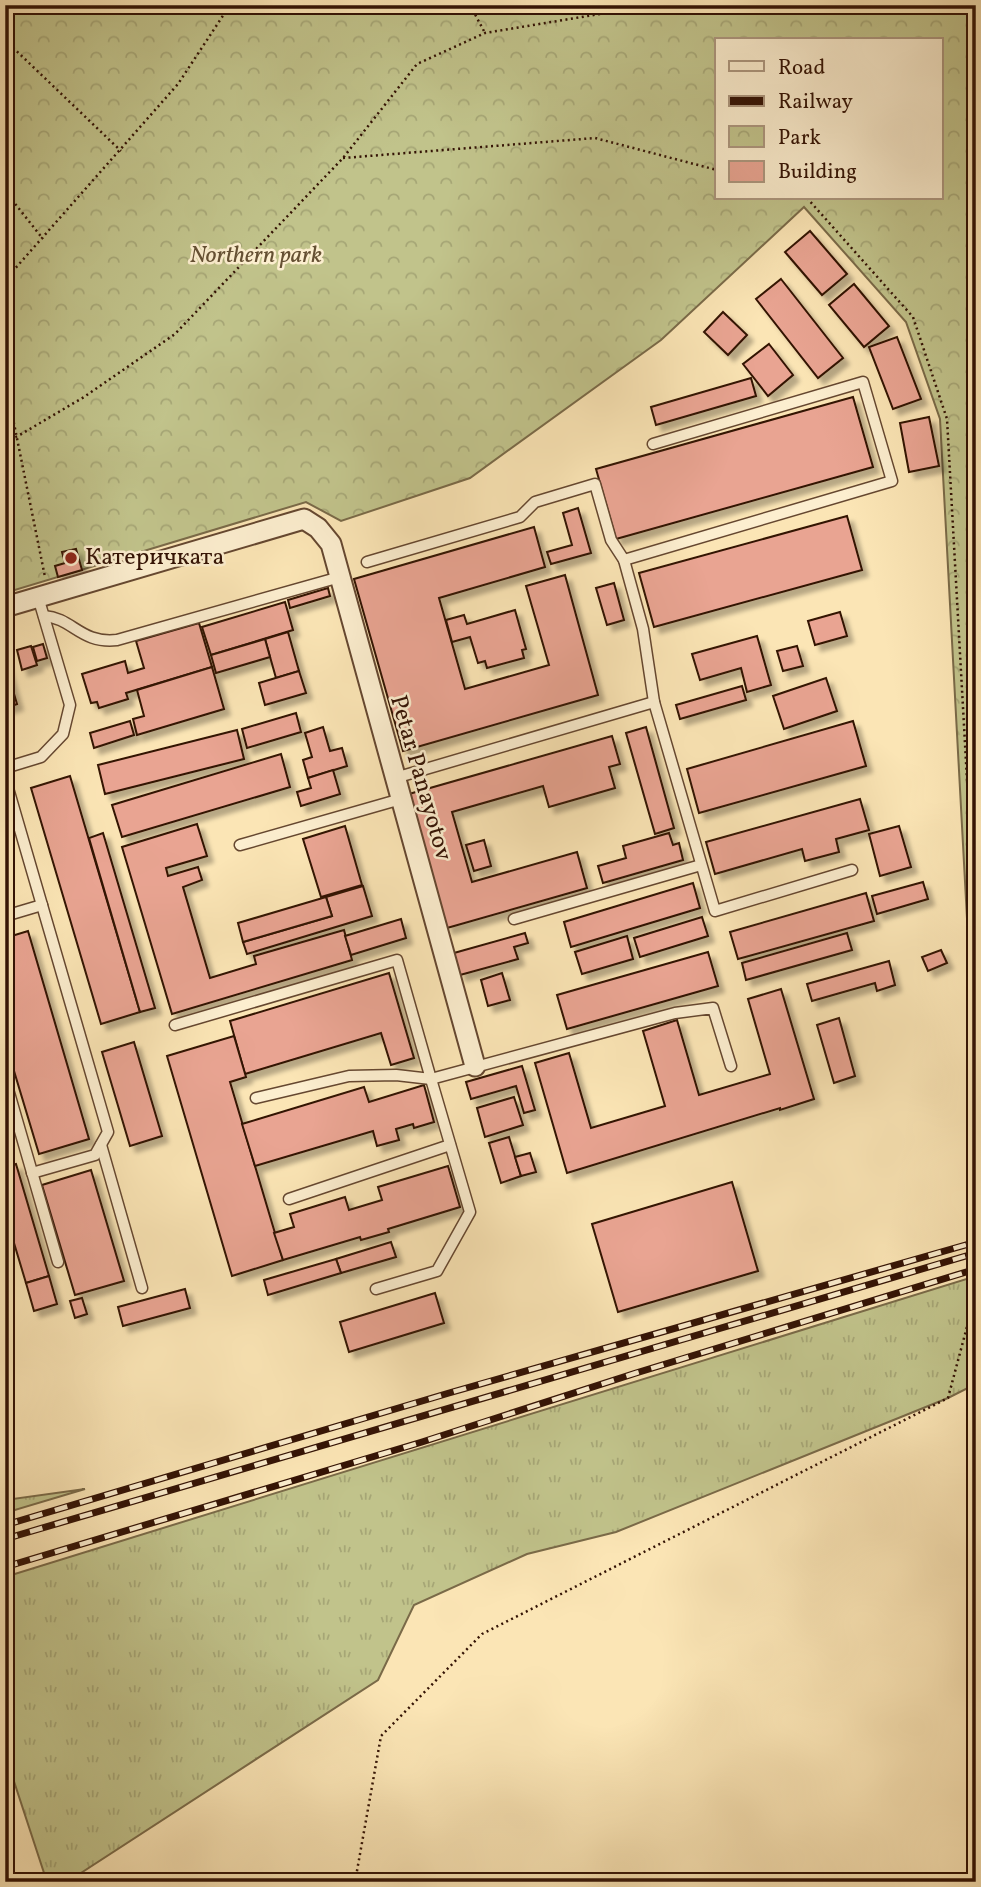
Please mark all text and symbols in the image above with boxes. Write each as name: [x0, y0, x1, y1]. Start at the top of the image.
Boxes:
legend: [715, 38, 942, 200]
text: Road: [778, 54, 825, 83]
text: Railway: [778, 88, 854, 117]
text: Park: [778, 124, 821, 153]
text: Building: [778, 158, 857, 187]
park label: Northern park: [190, 239, 322, 273]
place label: Катеричката: [85, 541, 224, 575]
marker: Катеричката: [63, 550, 79, 566]
street label: Petar Panayotov: [380, 691, 460, 865]

